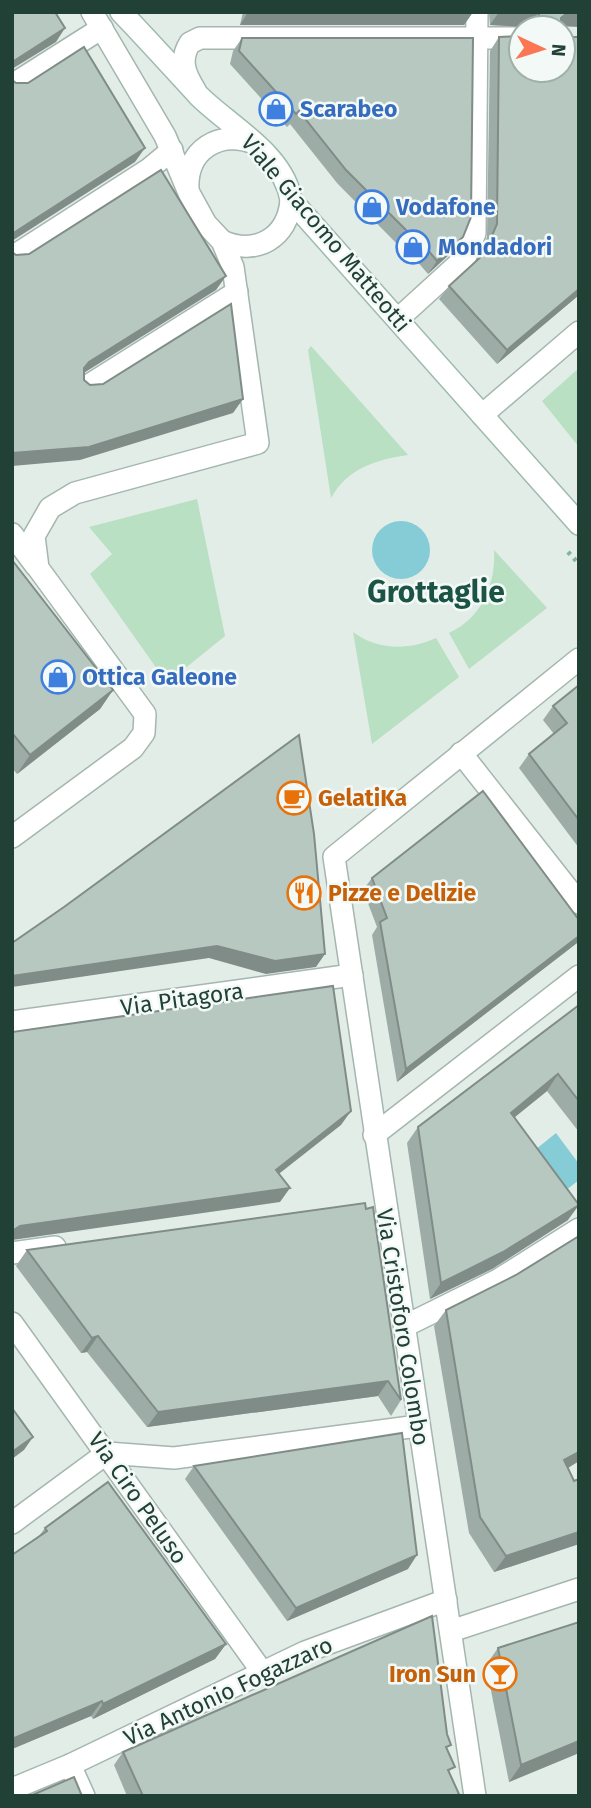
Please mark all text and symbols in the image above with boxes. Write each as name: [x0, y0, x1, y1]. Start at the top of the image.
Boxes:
north arrow: [507, 14, 577, 84]
text: N: [547, 43, 570, 57]
shop icon: Scarabeo: [257, 90, 295, 128]
place label: Scarabeo: [300, 95, 397, 123]
street label: Viale Giacomo Matteotti: [235, 129, 417, 337]
shop icon: Vodafone: [353, 188, 391, 226]
place label: Vodafone: [395, 193, 496, 221]
shop icon: Mondadori: [394, 228, 432, 266]
place label: Mondadori: [438, 233, 552, 261]
district label: Grottaglie: [367, 574, 505, 610]
shop icon: Ottica Galeone: [39, 658, 77, 696]
place label: Ottica Galeone: [82, 663, 237, 691]
cafe icon: GelatiKa: [275, 779, 313, 817]
place label: GelatiKa: [318, 784, 407, 812]
restaurant icon: Pizze e Delizie: [285, 874, 323, 912]
place label: Pizze e Delizie: [328, 879, 477, 907]
street label: Via Pitagora: [119, 977, 245, 1021]
street label: Via Cristoforo Colombo: [370, 1207, 436, 1447]
street label: Via Ciro Peluso: [82, 1427, 194, 1569]
street label: Via Antonio Fogazzaro: [119, 1630, 337, 1752]
bar icon: Iron Sun: [481, 1655, 519, 1693]
place label: Iron Sun: [389, 1660, 476, 1688]

